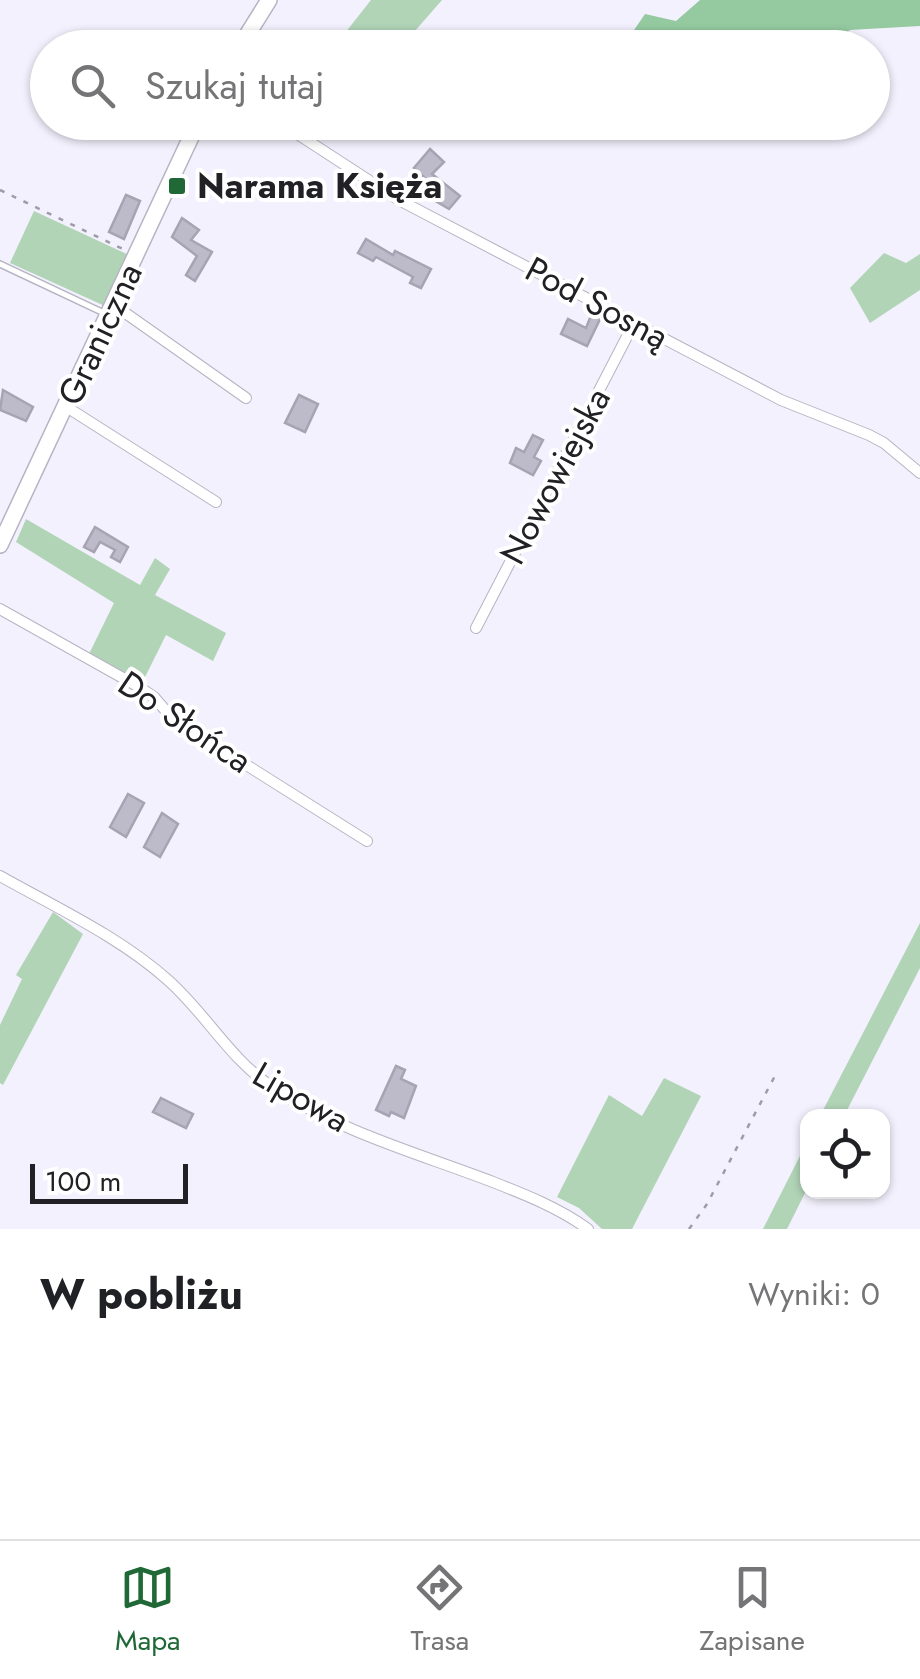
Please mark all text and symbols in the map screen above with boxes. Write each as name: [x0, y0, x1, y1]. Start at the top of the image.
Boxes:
search box: [30, 30, 890, 140]
icon: search: [65, 58, 120, 113]
text: Szukaj tutaj: [145, 58, 325, 113]
place label: Narama Księża: [197, 161, 442, 211]
marker: Narama Księża: [166, 175, 188, 197]
street label: Pod Sosną: [517, 244, 677, 362]
street label: Graniczna: [45, 255, 155, 413]
street label: Nowowiejska: [487, 379, 623, 573]
street label: Do Słońca: [108, 659, 262, 785]
street label: Lipowa: [243, 1049, 359, 1145]
map controls: [800, 1109, 890, 1199]
button: locate: [800, 1109, 890, 1199]
scale bar: [30, 1159, 188, 1204]
text: 100 m: [45, 1161, 121, 1202]
text: W pobliżu: [40, 1264, 243, 1325]
text: Wyniki: 0: [748, 1271, 880, 1317]
tab: Mapa: [115, 1560, 181, 1661]
tab: Trasa: [411, 1560, 469, 1661]
tab: Zapisane: [699, 1560, 805, 1661]

